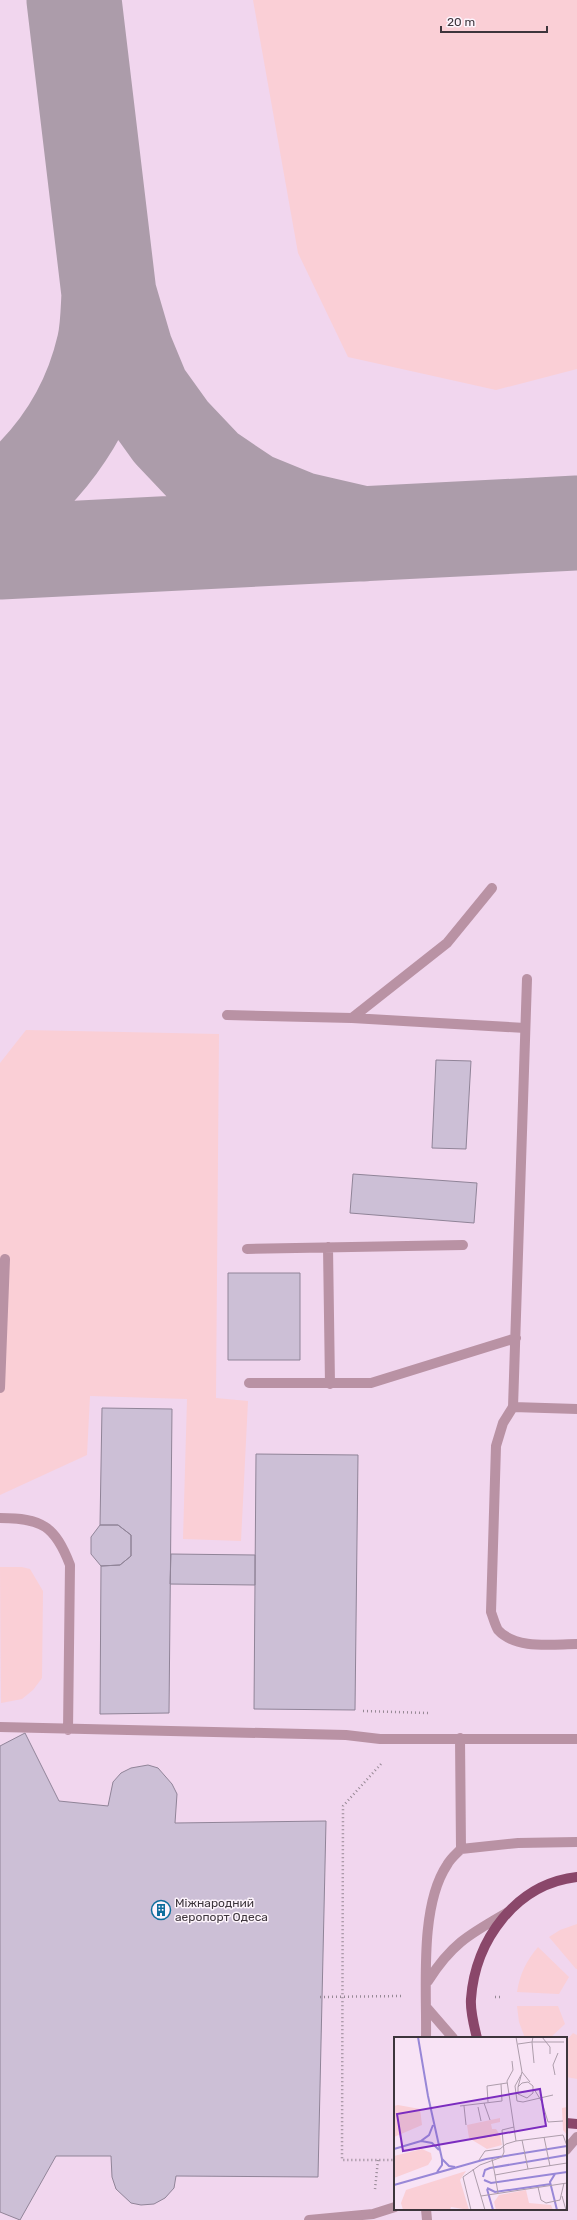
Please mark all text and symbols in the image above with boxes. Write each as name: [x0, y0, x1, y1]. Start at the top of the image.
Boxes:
scale bar: [441, 8, 547, 34]
text: 20 m: [447, 15, 475, 29]
place label: Міжнародний аеропорт Одеса: [175, 1896, 268, 1924]
building icon: Міжнародний аеропорт Одеса: [150, 1899, 172, 1921]
inset map: [394, 2037, 567, 2210]

